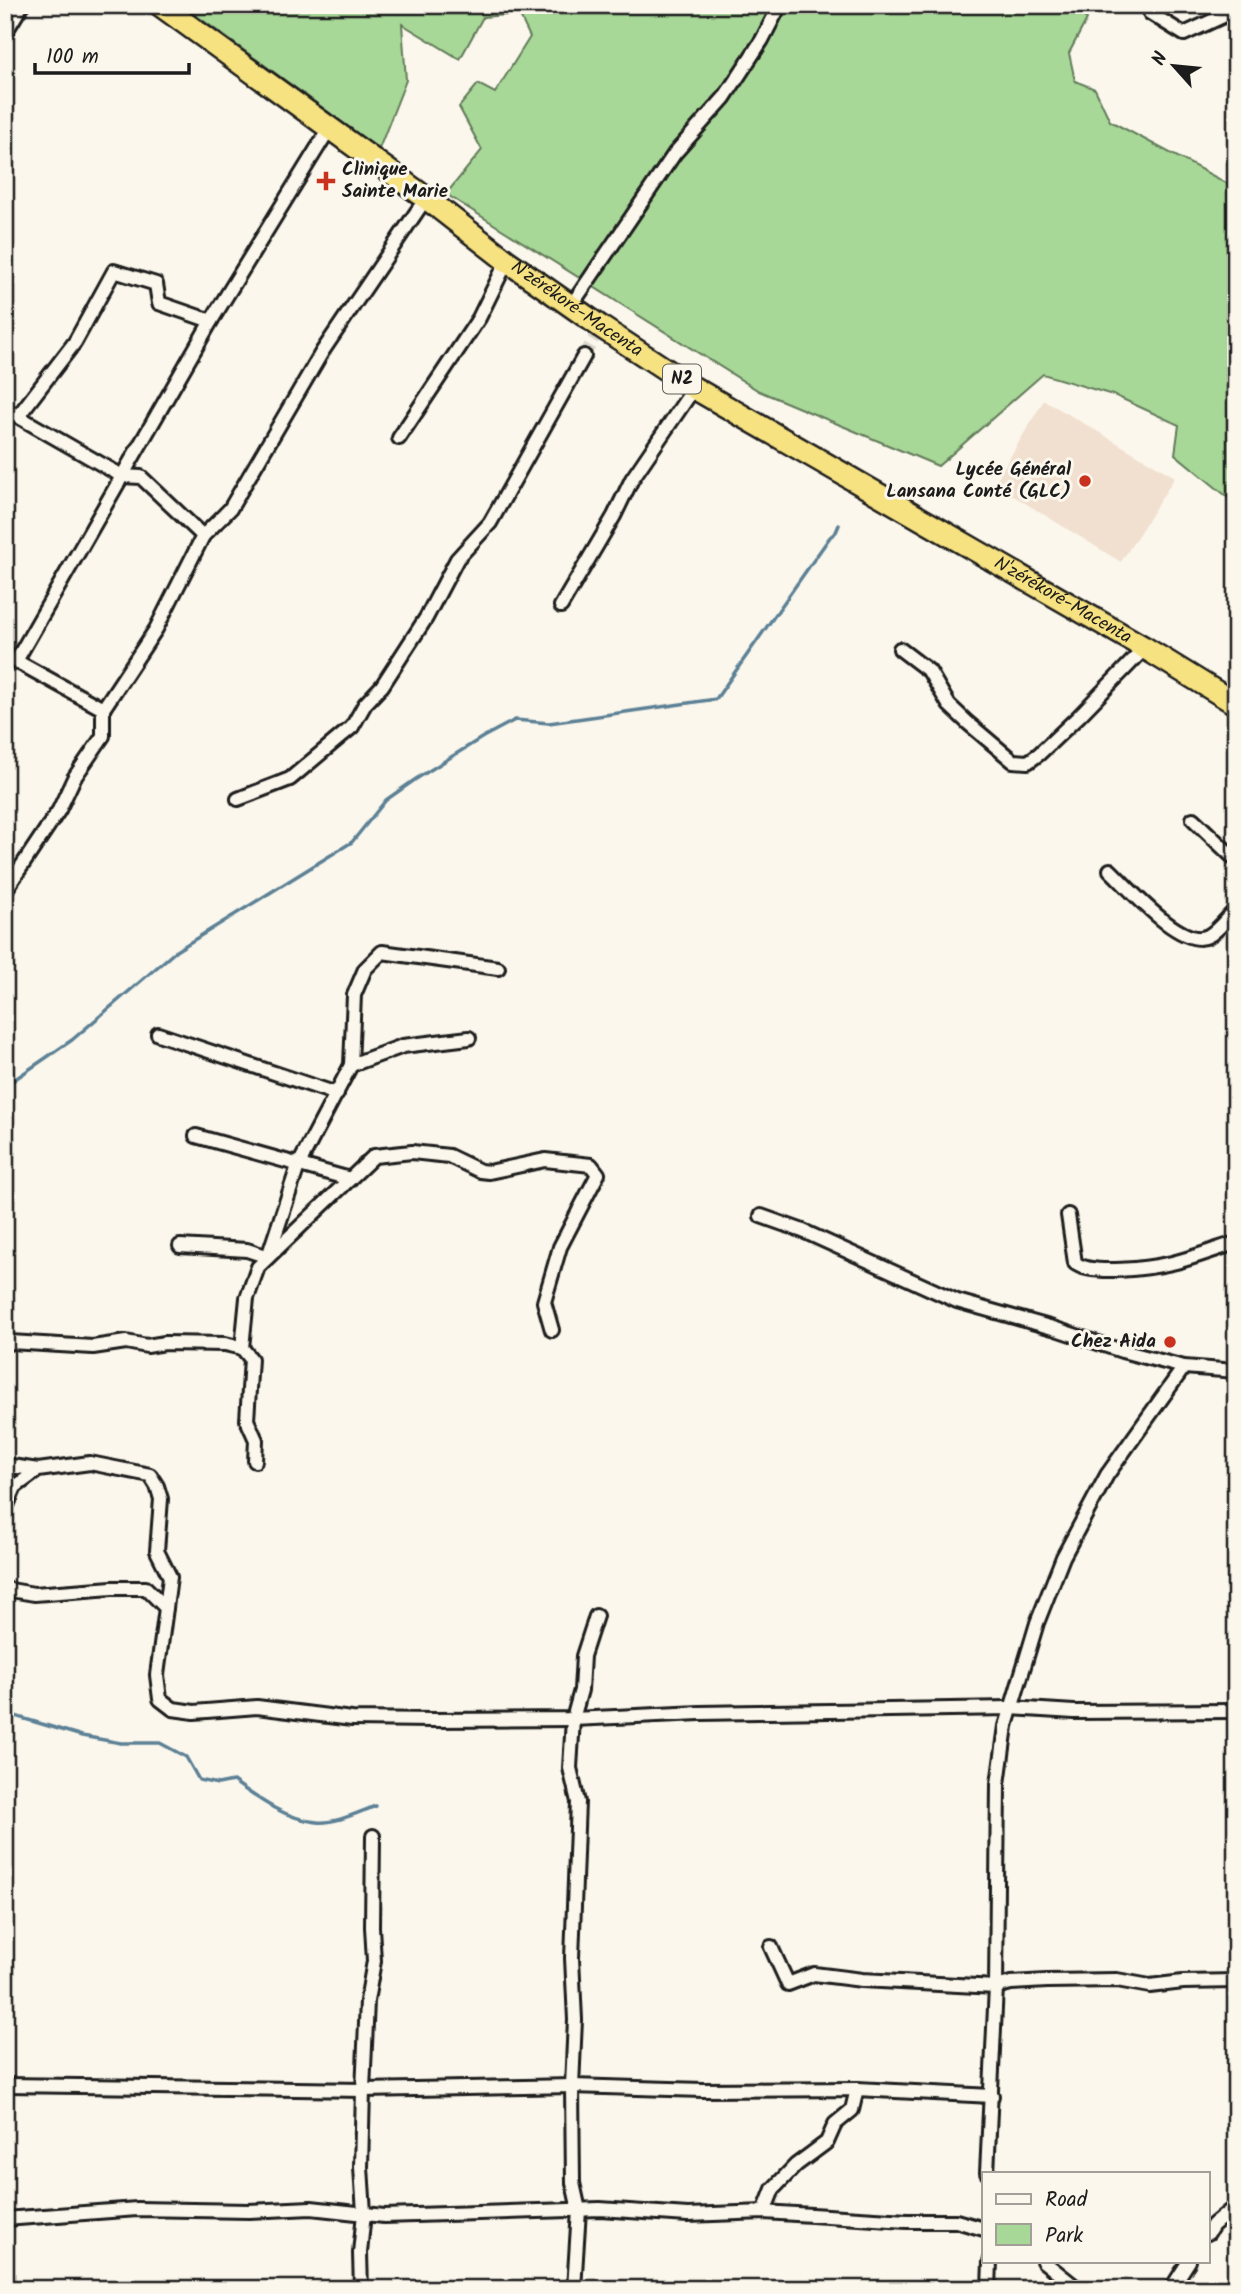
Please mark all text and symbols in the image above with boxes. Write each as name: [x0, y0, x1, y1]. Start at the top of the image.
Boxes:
scale bar: [35, 32, 189, 76]
north arrow: [1140, 32, 1210, 102]
text: 100 m: [46, 41, 99, 74]
text: N: [1145, 47, 1177, 71]
place label: Clinique Sainte Marie: [342, 155, 448, 207]
marker: Clinique Sainte Marie: [316, 171, 336, 191]
street label: N'zérékoré-Macenta: [504, 253, 649, 366]
road number: N2: [663, 365, 701, 394]
place label: Lycée Général Lansana Conté (GLC): [886, 455, 1072, 507]
marker: Lycée Général Lansana Conté (GLC): [1077, 473, 1093, 489]
street label: N'zérékoré-Macenta: [988, 549, 1138, 652]
place label: Chez Aida: [1071, 1327, 1156, 1357]
marker: Chez Aida: [1162, 1334, 1178, 1350]
legend: [982, 2172, 1210, 2262]
text: Road: [1045, 2184, 1088, 2217]
text: Park: [1045, 2220, 1083, 2253]

